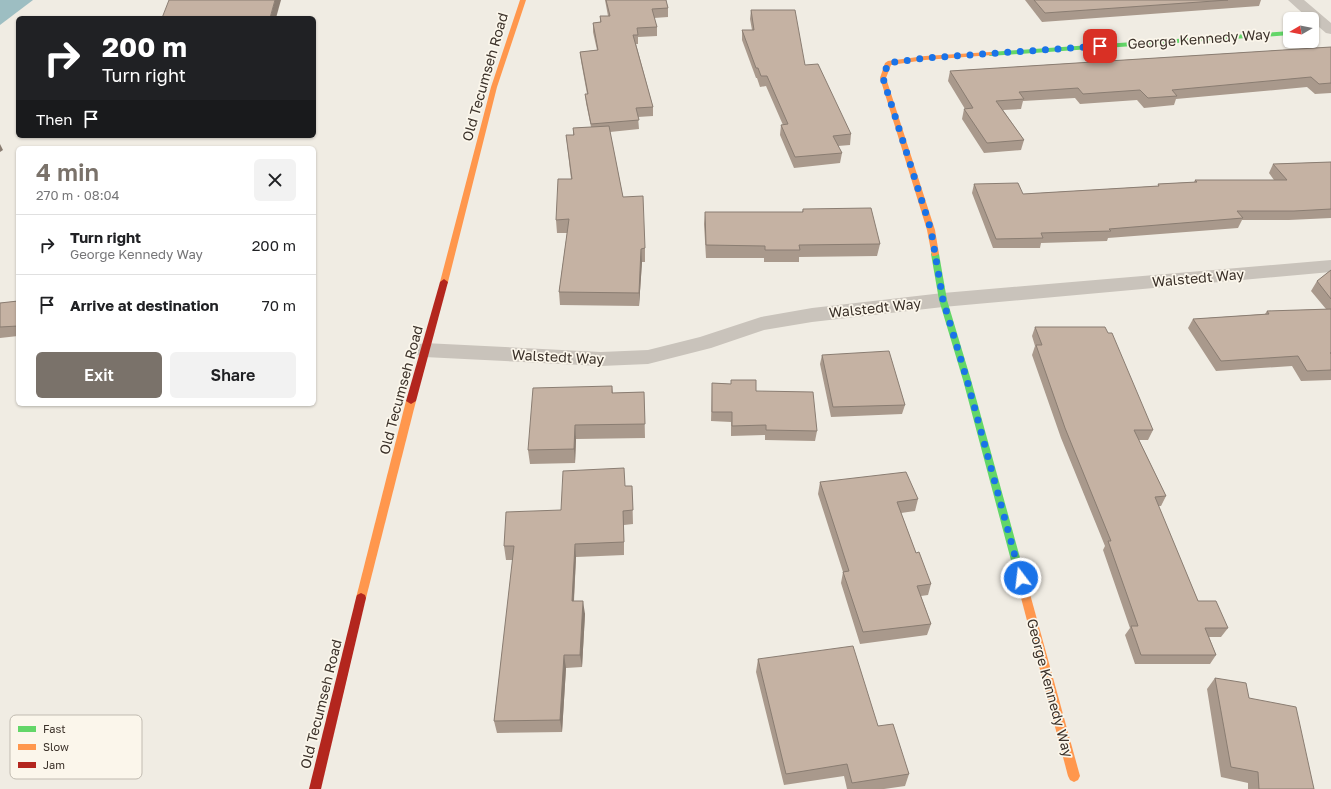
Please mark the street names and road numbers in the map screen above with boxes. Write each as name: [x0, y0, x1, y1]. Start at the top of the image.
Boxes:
street label: Old Tecumseh Road: [458, 11, 511, 143]
street label: George Kennedy Way: [1127, 25, 1271, 52]
street label: Walstedt Way: [1151, 265, 1245, 290]
street label: Walstedt Way: [828, 294, 922, 321]
street label: Old Tecumseh Road: [375, 324, 426, 456]
street label: Walstedt Way: [511, 346, 605, 367]
street label: George Kennedy Way: [1024, 617, 1077, 759]
street label: Old Tecumseh Road: [296, 637, 345, 770]

